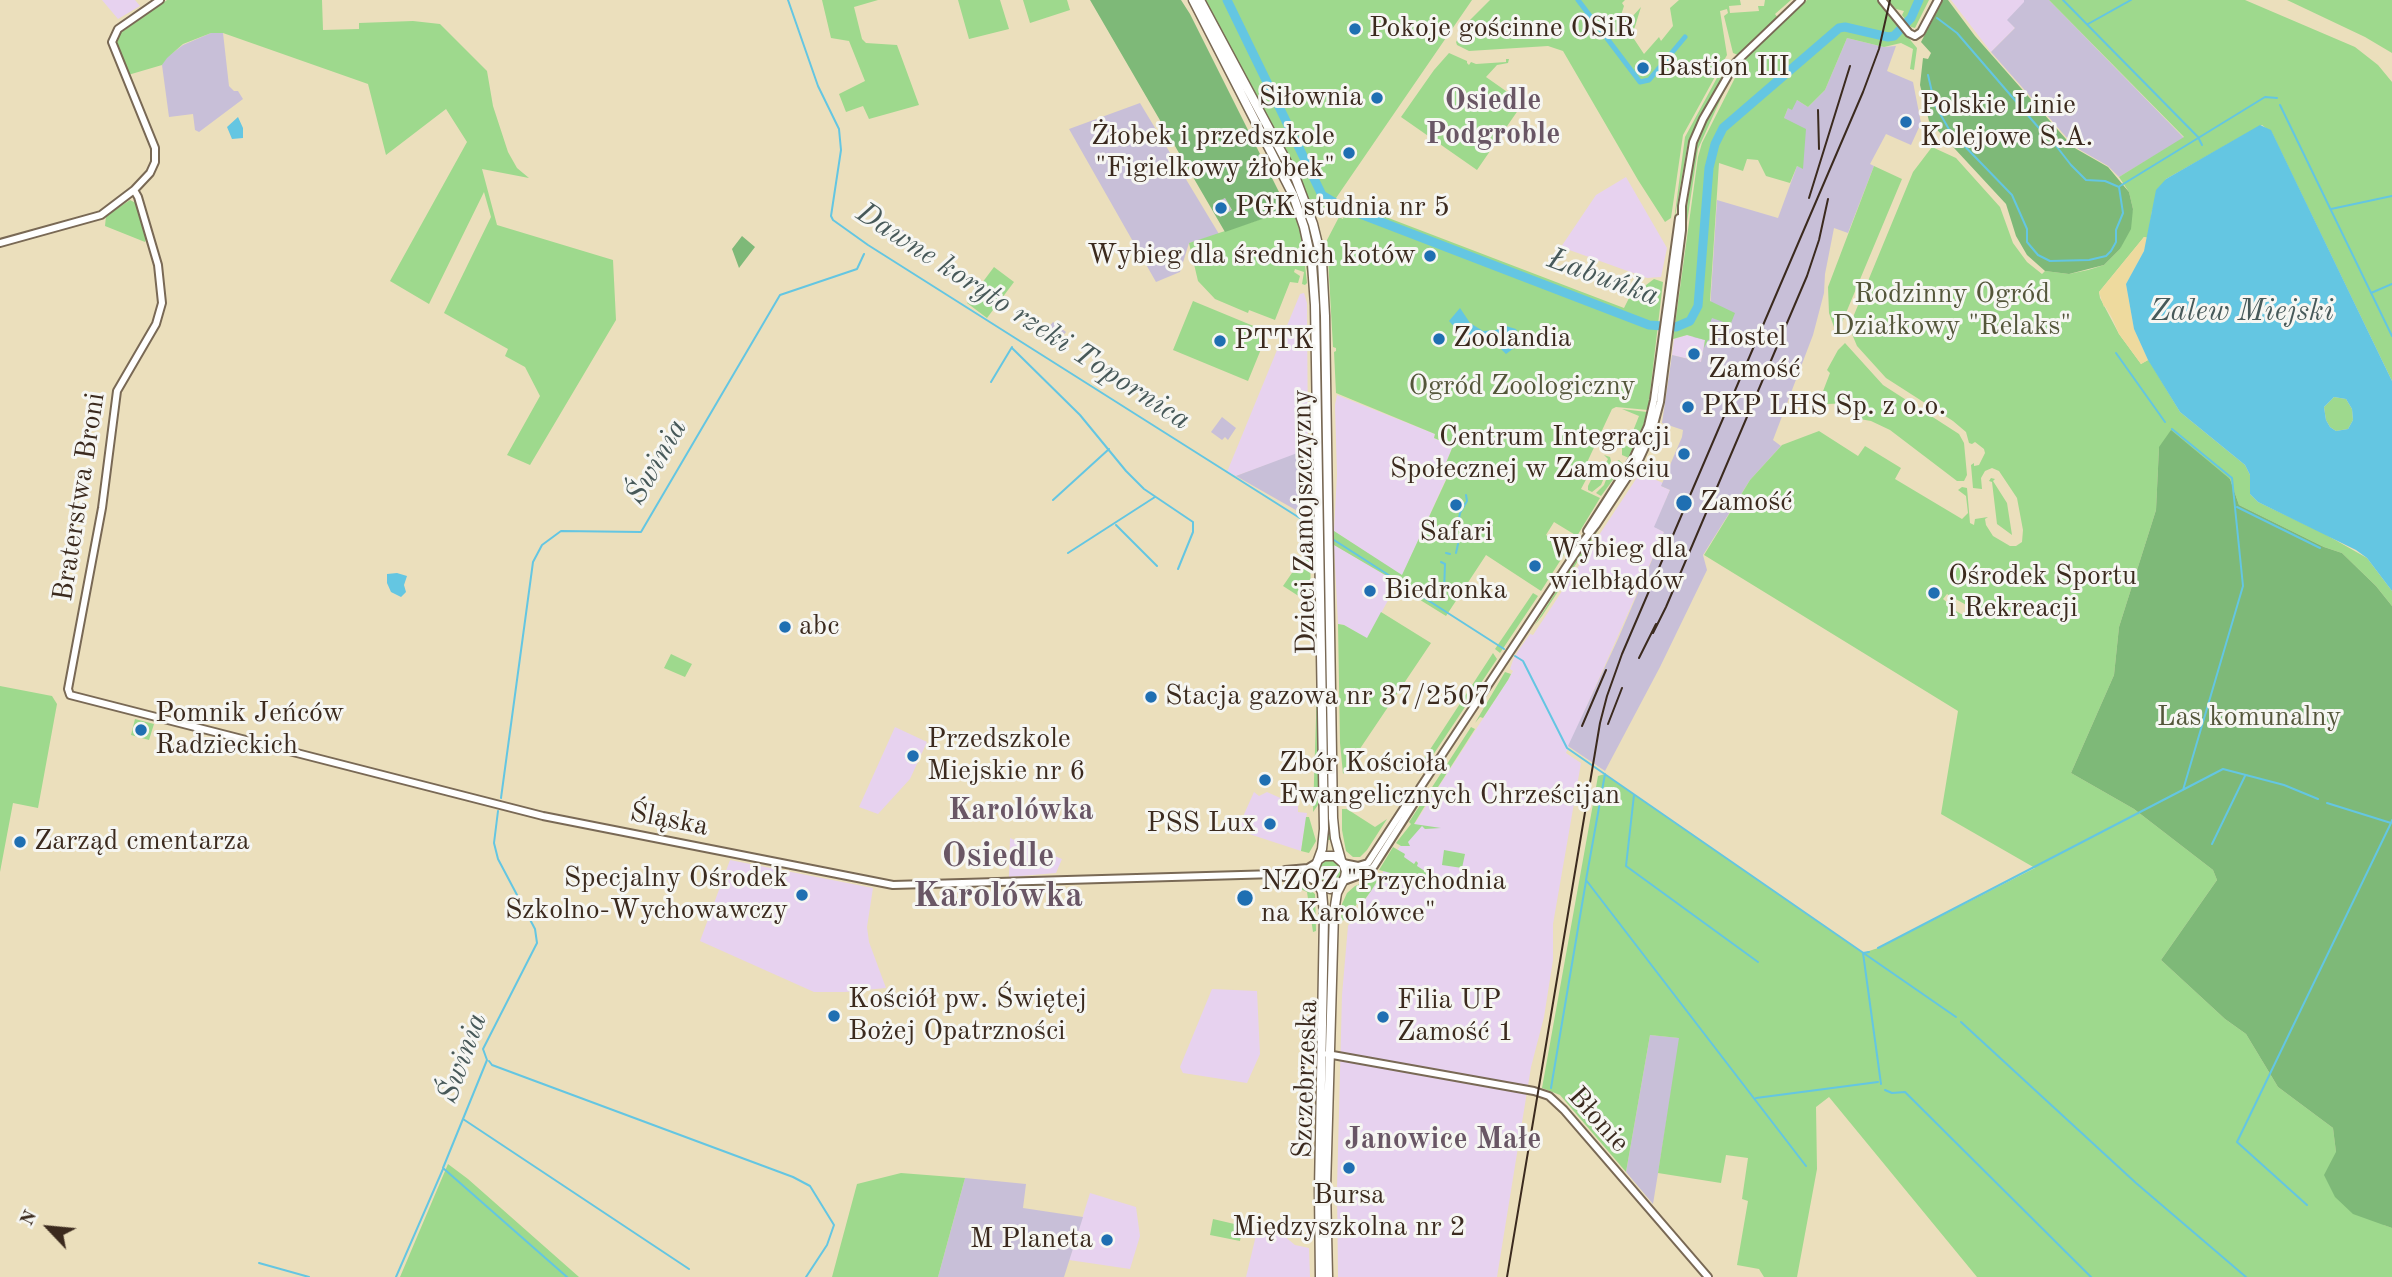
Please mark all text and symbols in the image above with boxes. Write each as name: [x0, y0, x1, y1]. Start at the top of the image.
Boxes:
place label: Pokoje gościnne OSiR: [1369, 12, 1635, 46]
marker: Pokoje gościnne OSiR: [1347, 21, 1363, 37]
place label: Bastion III: [1657, 51, 1790, 85]
marker: Bastion III: [1635, 60, 1651, 76]
place label: Siłownia: [1259, 81, 1363, 115]
district label: Osiedle Podgroble: [1426, 83, 1560, 154]
place label: Polskie Linie Kolejowe S.A.: [1920, 89, 2093, 155]
marker: Siłownia: [1369, 90, 1385, 106]
marker: Polskie Linie Kolejowe S.A.: [1898, 114, 1914, 130]
place label: Żłobek i przedszkole "Figielkowy żłobek": [1091, 120, 1335, 186]
marker: Żłobek i przedszkole "Figielkowy żłobek": [1341, 145, 1357, 161]
place label: PGK studnia nr 5: [1235, 191, 1450, 225]
water label: Dawne koryto rzeki Topornica: [849, 195, 1197, 439]
marker: PGK studnia nr 5: [1213, 200, 1229, 216]
place label: Wybieg dla średnich kotów: [1087, 239, 1416, 273]
water label: Łabuńka: [1542, 241, 1664, 315]
marker: Wybieg dla średnich kotów: [1422, 248, 1438, 264]
park label: Rodzinny Ogród Działkowy "Relaks": [1833, 278, 2071, 344]
water label: Zalew Miejski: [2150, 294, 2334, 330]
place label: Hostel Zamość: [1708, 321, 1801, 387]
place label: Zoolandia: [1453, 322, 1572, 356]
place label: PTTK: [1234, 324, 1314, 358]
marker: Zoolandia: [1431, 331, 1447, 347]
marker: PTTK: [1212, 333, 1228, 349]
marker: Hostel Zamość: [1686, 346, 1702, 362]
park label: Ogród Zoologiczny: [1408, 370, 1636, 404]
street label: Dzieci Zamojszczyzny: [1286, 389, 1324, 655]
street label: Braterstwa Broni: [47, 390, 113, 604]
place label: PKP LHS Sp. z o.o.: [1702, 390, 1946, 424]
marker: PKP LHS Sp. z o.o.: [1680, 399, 1696, 415]
water label: Świnia: [618, 413, 696, 511]
place label: Centrum Integracji Społecznej w Zamościu: [1390, 421, 1670, 487]
marker: Centrum Integracji Społecznej w Zamościu: [1676, 446, 1692, 462]
place label: Zamość: [1700, 486, 1793, 520]
marker: Zamość: [1674, 493, 1694, 513]
marker: Safari: [1448, 497, 1464, 513]
place label: Safari: [1419, 516, 1493, 550]
place label: Wybieg dla wielbłądów: [1549, 533, 1687, 599]
marker: Wybieg dla wielbłądów: [1527, 558, 1543, 574]
place label: Ośrodek Sportu i Rekreacji: [1948, 560, 2137, 626]
place label: Biedronka: [1384, 574, 1507, 608]
marker: Biedronka: [1362, 583, 1378, 599]
marker: Ośrodek Sportu i Rekreacji: [1926, 585, 1942, 601]
place label: abc: [799, 610, 839, 644]
marker: abc: [777, 619, 793, 635]
place label: Stacja gazowa nr 37/2507: [1165, 680, 1491, 714]
marker: Stacja gazowa nr 37/2507: [1143, 689, 1159, 705]
place label: Pomnik Jeńców Radzieckich: [155, 697, 344, 763]
park label: Las komunalny: [2157, 701, 2341, 735]
marker: Pomnik Jeńców Radzieckich: [133, 722, 149, 738]
place label: Przedszkole Miejskie nr 6: [927, 723, 1086, 789]
place label: Zbór Kościoła Ewangelicznych Chrześcijan: [1279, 747, 1620, 813]
marker: Przedszkole Miejskie nr 6: [905, 748, 921, 764]
marker: Zbór Kościoła Ewangelicznych Chrześcijan: [1257, 772, 1273, 788]
district label: Karolówka: [948, 793, 1094, 829]
street label: Śląska: [627, 796, 711, 844]
place label: PSS Lux: [1146, 807, 1256, 841]
marker: PSS Lux: [1262, 816, 1278, 832]
place label: Zarząd cmentarza: [34, 825, 250, 859]
marker: Zarząd cmentarza: [12, 834, 28, 850]
district label: Osiedle Karolówka: [913, 836, 1083, 918]
place label: Specjalny Ośrodek Szkolno-Wychowawczy: [505, 862, 788, 928]
place label: NZOZ "Przychodnia na Karolówce": [1261, 865, 1506, 931]
marker: Specjalny Ośrodek Szkolno-Wychowawczy: [794, 887, 810, 903]
marker: NZOZ "Przychodnia na Karolówce": [1235, 888, 1255, 908]
place label: Kościół pw. Świętej Bożej Opatrzności: [848, 983, 1087, 1049]
place label: Filia UP Zamość 1: [1397, 984, 1514, 1050]
street label: Szczebrzeska: [1286, 999, 1326, 1159]
water label: Świnia: [430, 1008, 496, 1108]
marker: Kościół pw. Świętej Bożej Opatrzności: [826, 1008, 842, 1024]
marker: Filia UP Zamość 1: [1375, 1009, 1391, 1025]
street label: Błonie: [1560, 1080, 1636, 1160]
district label: Janowice Małe: [1345, 1122, 1541, 1158]
marker: Bursa Międzyszkolna nr 2: [1341, 1160, 1357, 1176]
place label: Bursa Międzyszkolna nr 2: [1232, 1179, 1466, 1245]
north arrow: [14, 1193, 84, 1263]
text: N: [18, 1208, 41, 1229]
place label: M Planeta: [970, 1223, 1093, 1257]
marker: M Planeta: [1099, 1232, 1115, 1248]

